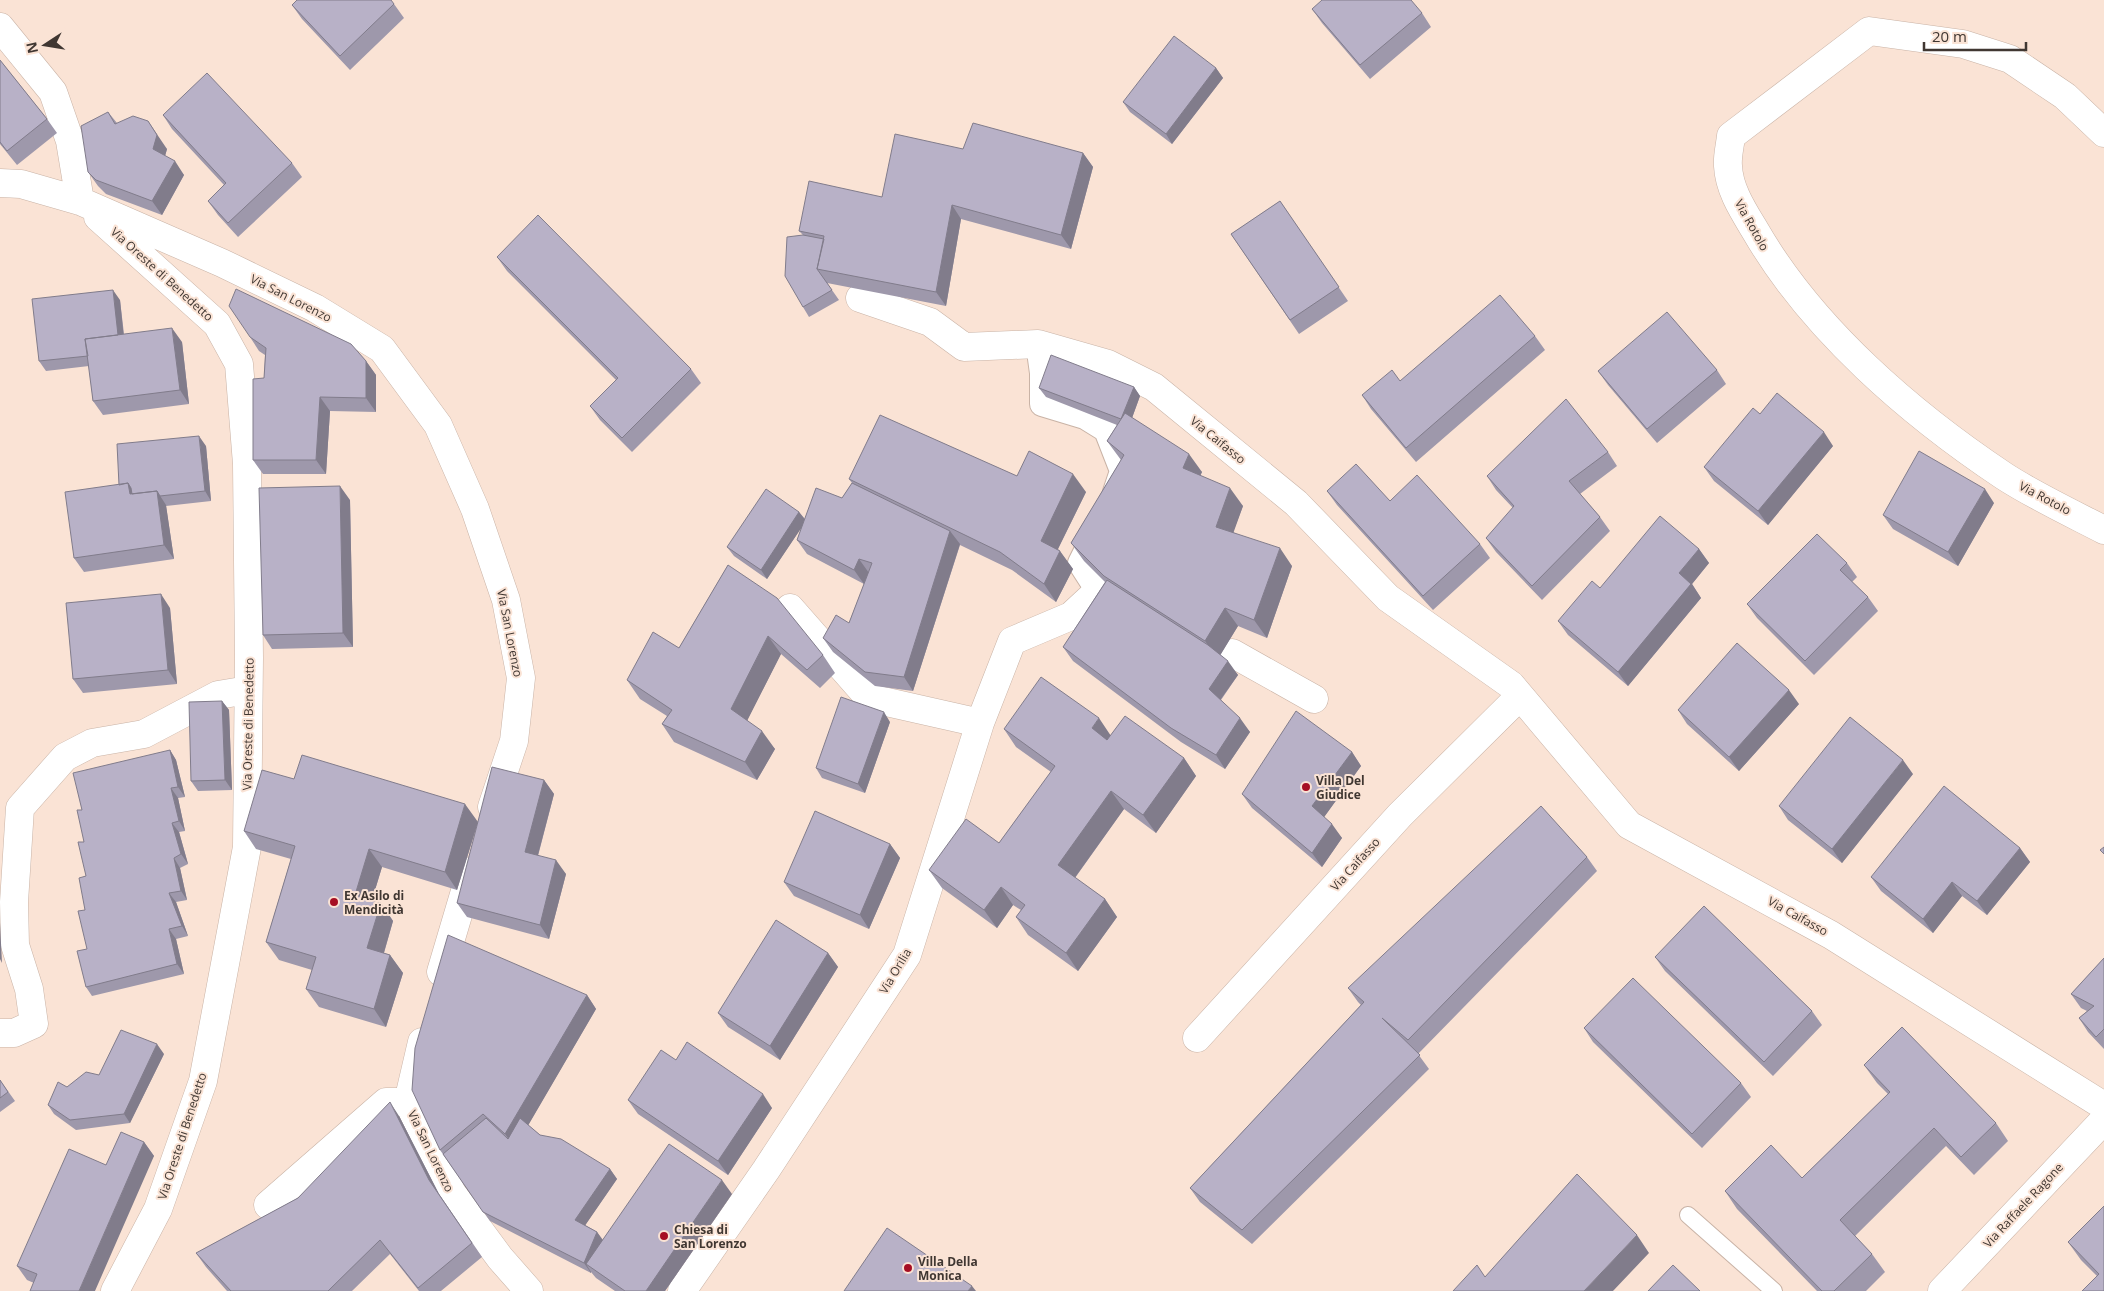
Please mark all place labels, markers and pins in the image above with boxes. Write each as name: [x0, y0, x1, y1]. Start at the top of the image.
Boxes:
place label: Villa Del Giudice: [1316, 772, 1365, 803]
marker: Villa Del Giudice: [1300, 781, 1312, 793]
place label: Ex Asilo di Mendicità: [344, 887, 404, 918]
marker: Ex Asilo di Mendicità: [328, 896, 340, 908]
place label: Chiesa di San Lorenzo: [674, 1221, 747, 1252]
marker: Chiesa di San Lorenzo: [658, 1230, 670, 1242]
place label: Villa Della Monica: [918, 1253, 978, 1284]
marker: Villa Della Monica: [902, 1262, 914, 1274]

